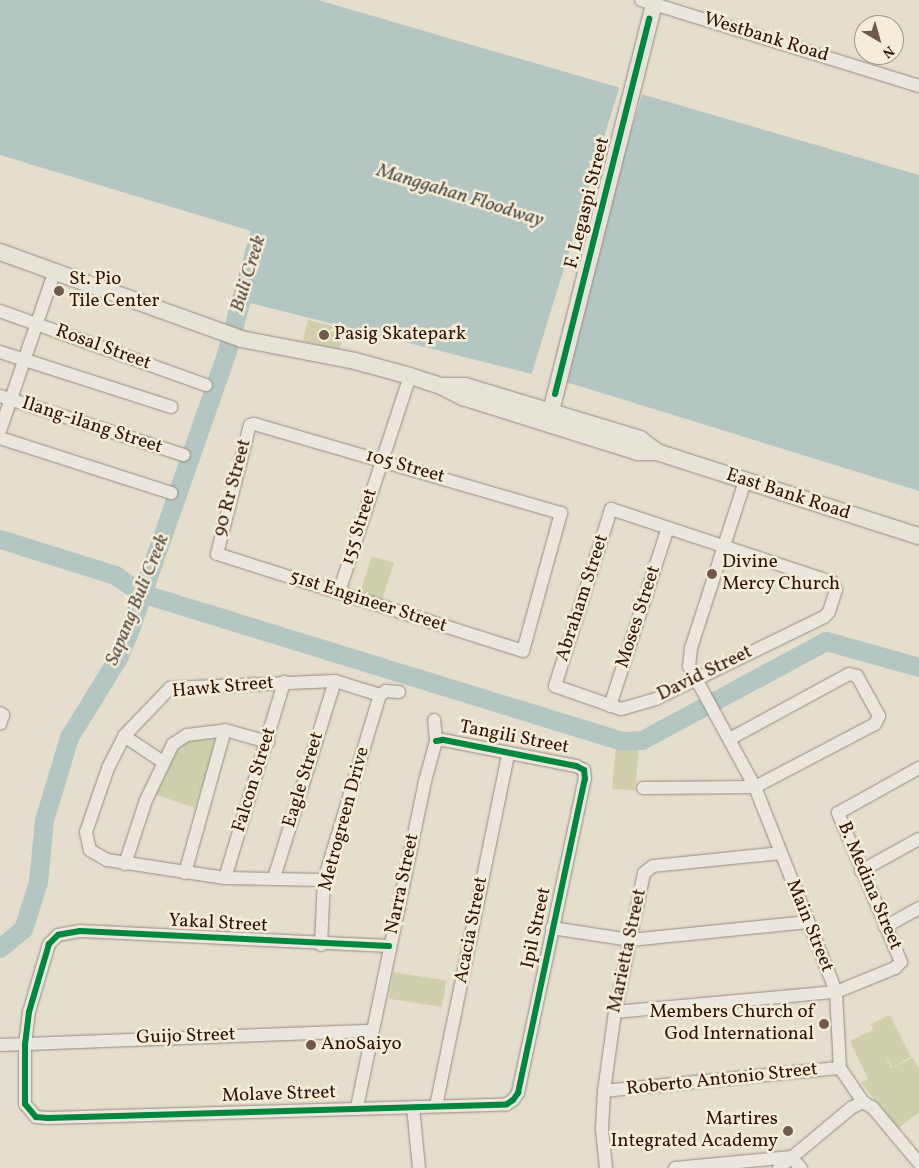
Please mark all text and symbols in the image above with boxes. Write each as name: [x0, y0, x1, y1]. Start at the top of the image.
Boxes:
street label: Westbank Road: [701, 8, 831, 68]
north arrow: [854, 15, 904, 65]
text: N: [878, 41, 898, 62]
street label: F. Legaspi Street: [561, 135, 615, 271]
water label: Manggahan Floodway: [374, 159, 546, 233]
water label: Buli Creek: [226, 233, 272, 315]
place label: St. Pio Tile Center: [69, 269, 160, 313]
marker: St. Pio Tile Center: [53, 285, 65, 297]
street label: Rosal Street: [52, 320, 154, 376]
place label: Pasig Skatepark: [334, 324, 466, 346]
marker: Pasig Skatepark: [318, 329, 330, 341]
street label: Ilang-ilang Street: [19, 393, 165, 459]
street label: 90 Rr Street: [209, 437, 257, 539]
street label: 105 Street: [363, 445, 447, 489]
street label: East Bank Road: [723, 464, 853, 526]
street label: 155 Street: [337, 486, 383, 568]
water label: Sapang Buli Creek: [101, 531, 175, 669]
street label: Abraham Street: [552, 532, 614, 664]
place label: Divine Mercy Church: [722, 552, 841, 596]
street label: Moses Street: [612, 563, 666, 671]
street label: 51st Engineer Street: [286, 566, 450, 638]
marker: Divine Mercy Church: [706, 568, 718, 580]
street label: David Street: [654, 641, 756, 707]
street label: Hawk Street: [171, 672, 275, 704]
street label: Tangili Street: [457, 716, 571, 760]
street label: Falcon Street: [228, 725, 282, 835]
street label: Eagle Street: [279, 729, 329, 831]
street label: Metrogreen Drive: [315, 744, 375, 894]
street label: B. Medina Street: [832, 818, 906, 954]
street label: Narra Street: [381, 831, 425, 937]
street label: Acacia Street: [450, 875, 494, 985]
street label: Main Street: [780, 876, 838, 976]
street label: Ipil Street: [517, 885, 557, 971]
street label: Marietta Street: [604, 887, 652, 1015]
street label: Yakal Street: [168, 910, 268, 938]
place label: Members Church of God International: [649, 1002, 814, 1046]
marker: Members Church of God International: [818, 1018, 830, 1030]
street label: Guijo Street: [136, 1024, 236, 1050]
place label: AnoSaiyo: [321, 1034, 402, 1056]
marker: AnoSaiyo: [305, 1039, 317, 1051]
street label: Roberto Antonio Street: [625, 1059, 819, 1101]
street label: Molave Street: [222, 1082, 336, 1108]
place label: Martires Integrated Academy: [611, 1109, 778, 1153]
marker: Martires Integrated Academy: [782, 1125, 794, 1137]

